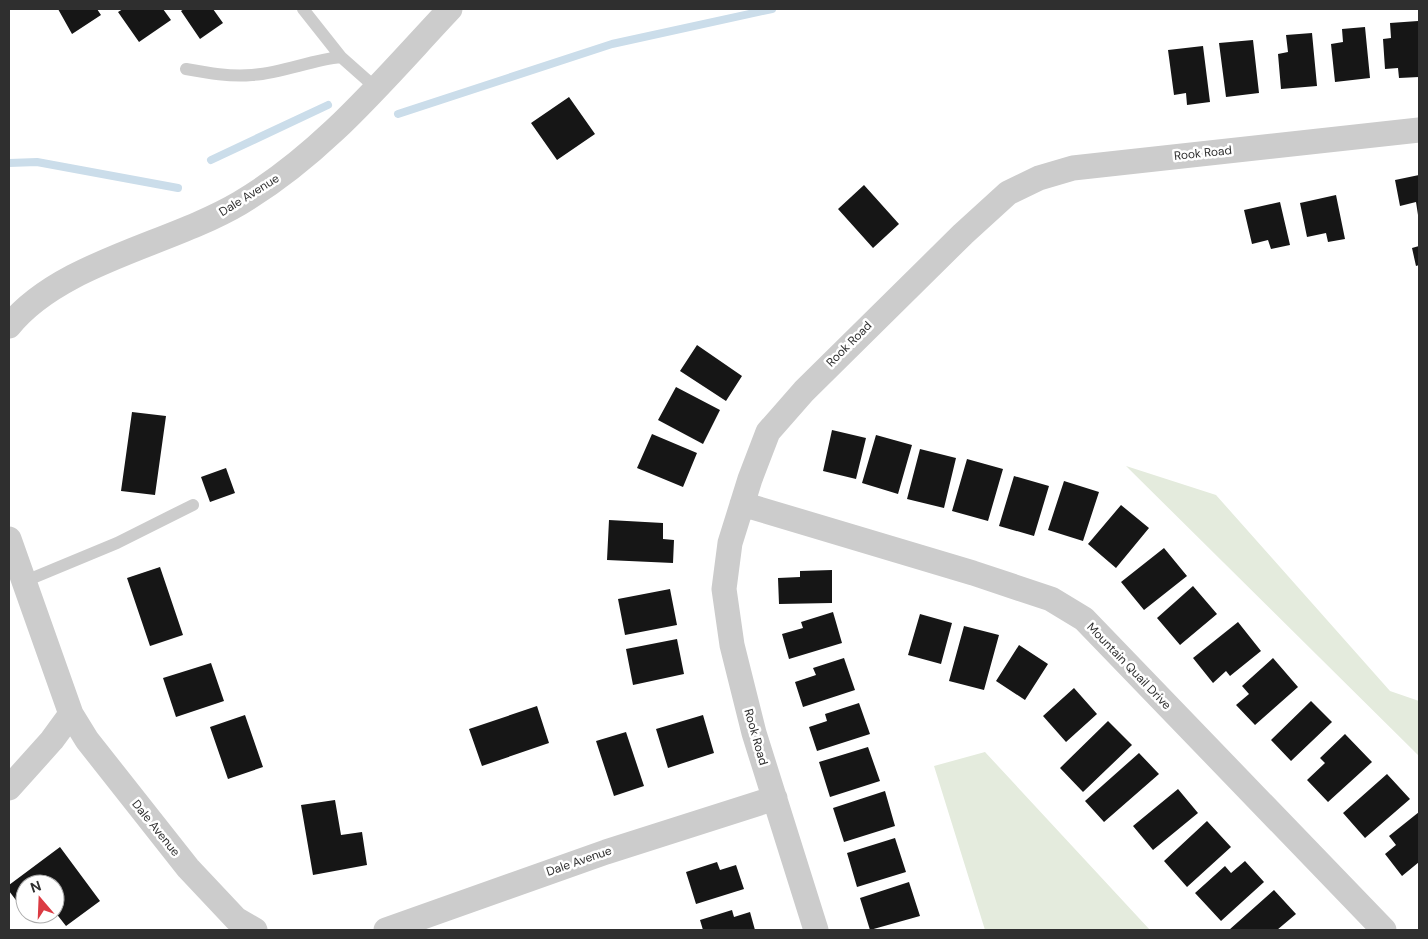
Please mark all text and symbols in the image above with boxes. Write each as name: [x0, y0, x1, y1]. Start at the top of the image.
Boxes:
street label: Rook Road: [1173, 142, 1233, 164]
street label: Dale Avenue: [216, 170, 282, 220]
street label: Rook Road: [823, 318, 875, 370]
street label: Mountain Quail Drive: [1083, 619, 1175, 713]
street label: Rook Road: [740, 707, 772, 767]
street label: Dale Avenue: [128, 796, 184, 860]
street label: Dale Avenue: [544, 842, 614, 880]
north arrow: [15, 874, 65, 924]
text: N: [28, 877, 44, 897]

